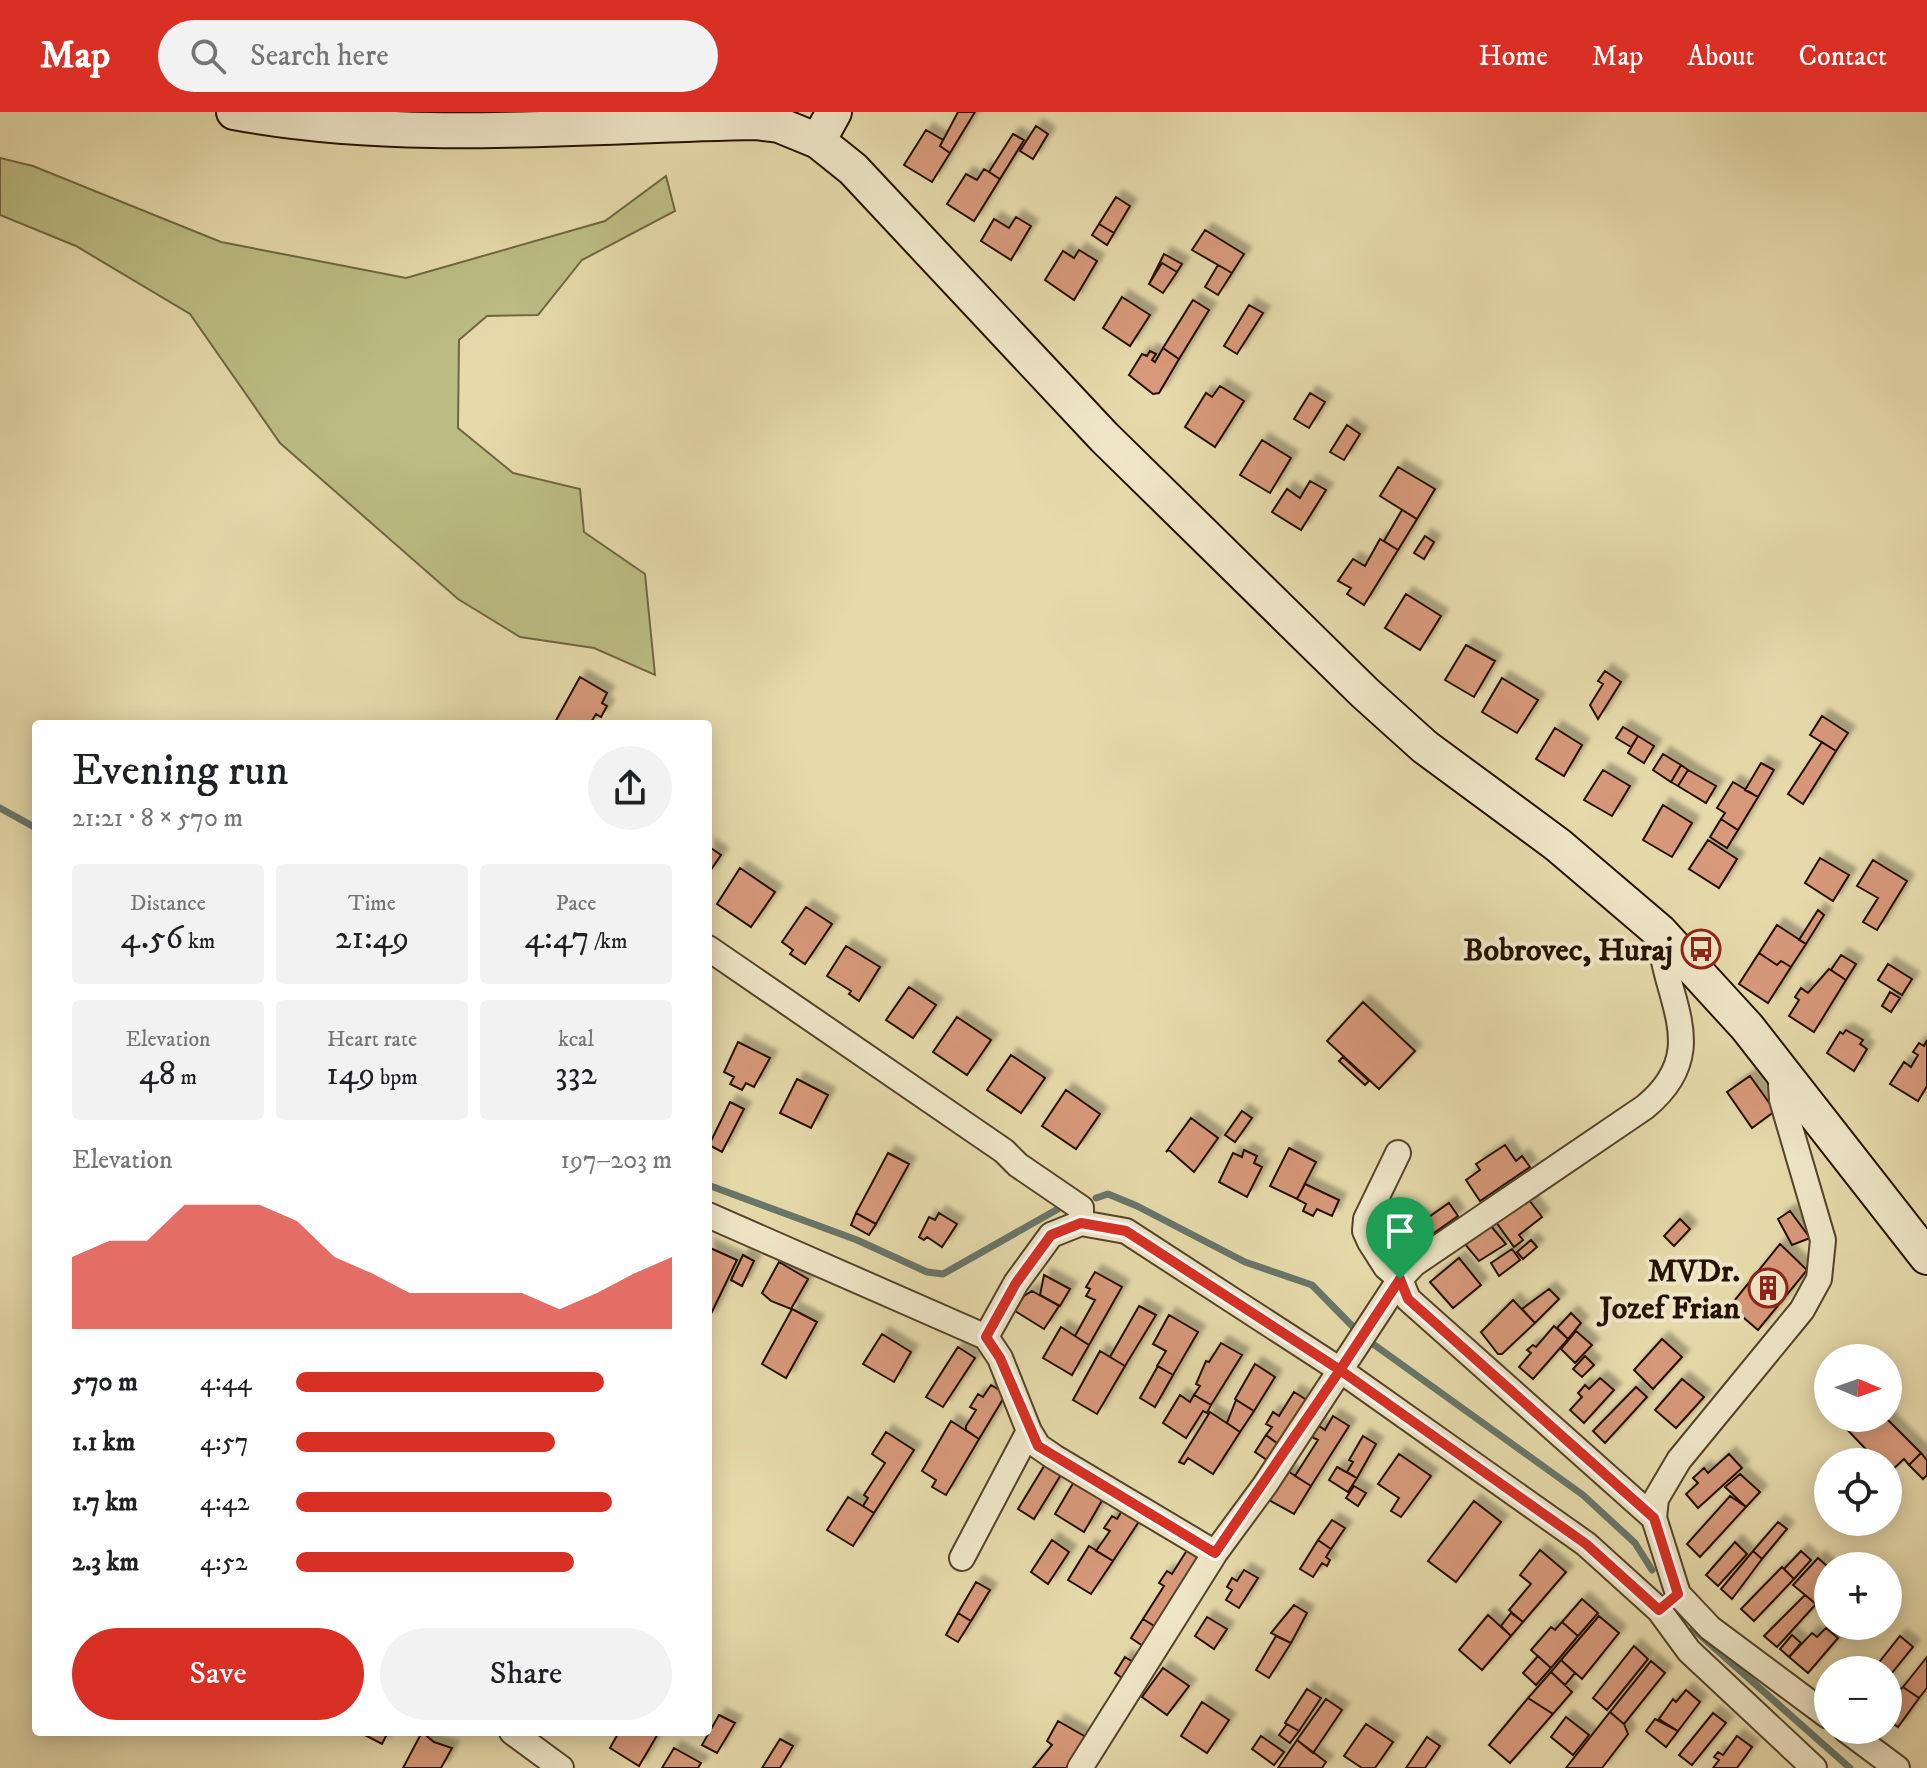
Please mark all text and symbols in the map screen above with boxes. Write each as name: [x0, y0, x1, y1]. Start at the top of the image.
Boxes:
search box: [158, 20, 718, 92]
text: Map: [40, 32, 110, 80]
icon: search: [186, 34, 230, 78]
text: Search here: [250, 38, 389, 75]
text: Home: [1479, 39, 1548, 74]
text: Map: [1592, 39, 1643, 74]
text: About: [1687, 39, 1754, 74]
text: Contact: [1798, 39, 1887, 74]
text: Evening run: [72, 744, 289, 799]
button: share: [588, 746, 672, 830]
text: 21:21 · 8 × 570 m: [72, 802, 243, 835]
text: Distance: [130, 890, 206, 917]
text: Time: [348, 890, 396, 917]
text: Pace: [556, 890, 596, 917]
text: 4.56: [121, 917, 183, 959]
text: 21:49: [335, 917, 409, 959]
text: 4:47: [525, 917, 589, 959]
text: km: [183, 928, 215, 955]
text: /km: [589, 928, 627, 955]
bus stop icon: Bobrovec, Huraj: [1680, 928, 1722, 970]
place label: Bobrovec, Huraj: [1463, 931, 1673, 971]
text: Elevation: [125, 1026, 211, 1053]
text: Heart rate: [327, 1026, 417, 1053]
text: kcal: [558, 1026, 594, 1053]
text: 48: [139, 1053, 176, 1095]
text: 149: [326, 1053, 375, 1095]
text: 332: [555, 1053, 597, 1095]
text: m: [176, 1064, 197, 1091]
text: bpm: [375, 1064, 418, 1091]
text: Elevation: [72, 1144, 173, 1177]
text: 197–203 m: [561, 1144, 672, 1177]
pin: [1366, 1197, 1434, 1279]
icon: arrive: [1378, 1209, 1422, 1253]
place label: MVDr. Jozef Frian: [1597, 1252, 1740, 1329]
building icon: MVDr. Jozef Frian: [1747, 1267, 1789, 1309]
north arrow: [1814, 1344, 1902, 1432]
map controls: [1814, 1344, 1902, 1744]
text: 570 m: [72, 1366, 138, 1399]
text: 4:44: [200, 1366, 252, 1399]
text: 1.1 km: [72, 1426, 135, 1459]
text: 4:57: [200, 1426, 248, 1459]
button: locate: [1814, 1448, 1902, 1536]
text: 1.7 km: [72, 1486, 138, 1519]
text: 4:42: [200, 1486, 250, 1519]
text: 2.3 km: [72, 1546, 139, 1579]
text: 4:52: [200, 1546, 247, 1579]
button: +: [1814, 1552, 1902, 1640]
button: Save: [72, 1628, 364, 1720]
button: Share: [380, 1628, 672, 1720]
button: −: [1814, 1656, 1902, 1744]

